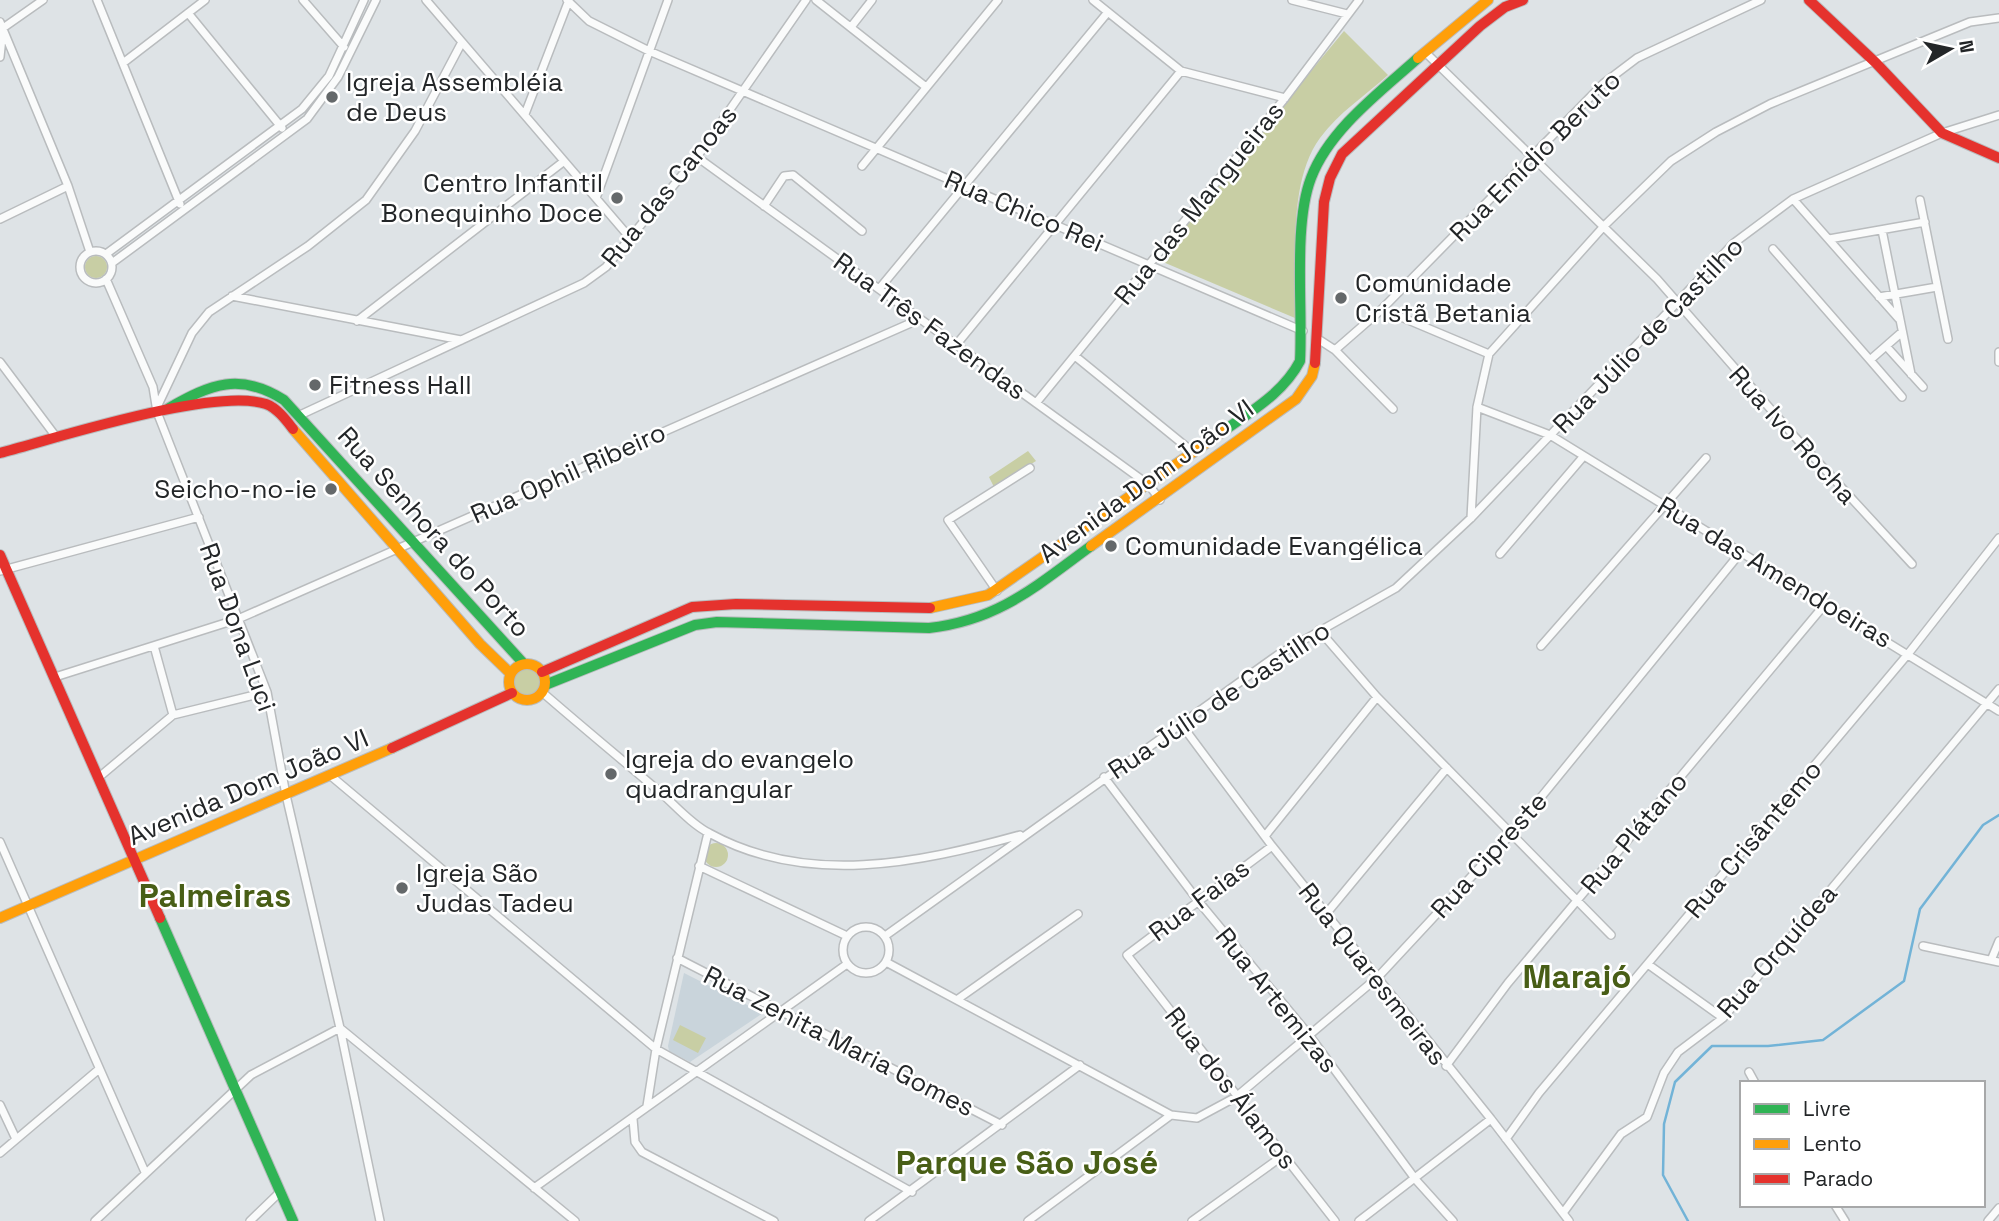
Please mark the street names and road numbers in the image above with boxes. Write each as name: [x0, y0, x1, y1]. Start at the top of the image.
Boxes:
street label: Rua Emídio Beruto: [1442, 63, 1628, 249]
street label: Rua das Mangueiras: [1107, 95, 1291, 311]
street label: Rua das Canoas: [593, 98, 745, 274]
street label: Rua Chico Rei: [939, 162, 1109, 260]
street label: Rua Júlio de Castilho: [1545, 229, 1751, 441]
street label: Rua Três Fazendas: [827, 245, 1033, 407]
street label: Rua Ivo Rocha: [1722, 358, 1864, 512]
street label: Avenida Dom João VI: [1032, 391, 1260, 571]
street label: Rua Ophil Ribeiro: [465, 415, 671, 531]
street label: Rua Senhora do Porto: [330, 419, 538, 645]
street label: Rua das Amendoeiras: [1651, 488, 1899, 656]
street label: Rua Dona Luci: [192, 538, 284, 716]
street label: Rua Júlio de Castilho: [1101, 613, 1337, 787]
street label: Avenida Dom João VI: [123, 721, 373, 853]
street label: Rua Crisântemo: [1677, 753, 1829, 925]
street label: Rua Plátano: [1573, 765, 1695, 901]
street label: Rua Cipreste: [1423, 785, 1555, 925]
street label: Rua Faias: [1142, 851, 1256, 949]
street label: Rua Quaresmeiras: [1291, 876, 1455, 1072]
street label: Rua Orquídea: [1709, 877, 1845, 1025]
street label: Rua Artemizas: [1208, 920, 1346, 1080]
street label: Rua Zenita Maria Gomes: [698, 958, 980, 1124]
street label: Rua dos Álamos: [1157, 1000, 1305, 1176]

